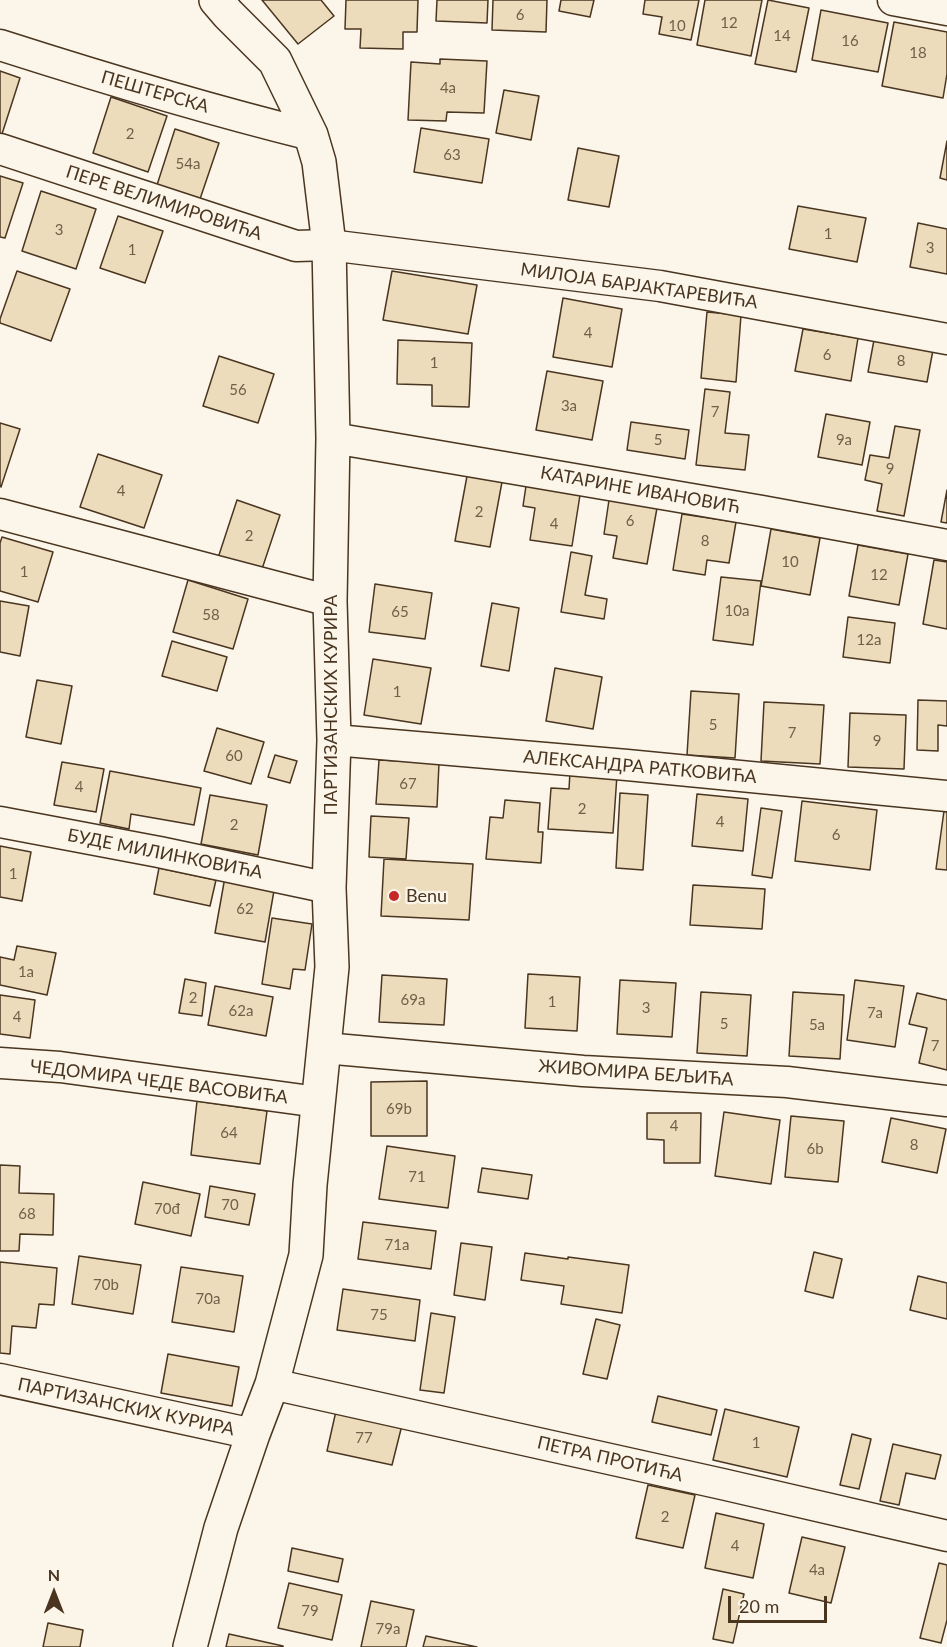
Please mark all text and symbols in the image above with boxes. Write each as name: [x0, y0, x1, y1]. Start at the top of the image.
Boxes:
house number: 6: [516, 6, 524, 24]
house number: 12: [720, 14, 738, 32]
house number: 10: [668, 17, 686, 35]
house number: 14: [773, 27, 791, 45]
house number: 16: [841, 32, 859, 50]
house number: 18: [909, 44, 927, 62]
street label: ПЕШТЕРСКА: [99, 66, 211, 118]
house number: 4a: [440, 79, 456, 97]
house number: 2: [126, 125, 134, 143]
house number: 63: [443, 146, 461, 164]
house number: 54a: [176, 155, 200, 173]
street label: ПЕРЕ ВЕЛИМИРОВИЋА: [63, 161, 265, 245]
house number: 3: [55, 221, 63, 239]
house number: 1: [824, 225, 832, 243]
house number: 3: [926, 239, 934, 257]
house number: 1: [128, 241, 136, 259]
street label: МИЛОЈА БАРЈАКТАРЕВИЋА: [519, 259, 759, 313]
house number: 4: [584, 324, 592, 342]
house number: 6: [823, 346, 831, 364]
house number: 8: [897, 352, 905, 370]
house number: 1: [430, 354, 438, 372]
house number: 56: [229, 381, 247, 399]
house number: 3a: [561, 397, 577, 415]
house number: 7: [711, 403, 719, 421]
house number: 5: [654, 431, 662, 449]
house number: 9a: [836, 431, 852, 449]
house number: 9: [886, 460, 894, 478]
street label: КАТАРИНЕ ИВАНОВИЋ: [539, 462, 741, 518]
house number: 4: [117, 482, 125, 500]
house number: 2: [475, 503, 483, 521]
house number: 6: [626, 512, 634, 530]
house number: 4: [550, 515, 558, 533]
house number: 2: [245, 527, 253, 545]
house number: 8: [701, 532, 709, 550]
house number: 10: [781, 553, 799, 571]
house number: 1: [20, 563, 28, 581]
house number: 12: [870, 566, 888, 584]
street label: ПАРТИЗАНСКИХ КУРИРА: [320, 595, 342, 815]
house number: 10a: [725, 602, 749, 620]
house number: 65: [391, 603, 409, 621]
house number: 58: [202, 606, 220, 624]
house number: 12a: [857, 631, 881, 649]
house number: 1: [393, 683, 401, 701]
house number: 5: [709, 716, 717, 734]
house number: 7: [788, 724, 796, 742]
house number: 9: [873, 732, 881, 750]
street label: АЛЕКСАНДРА РАТКОВИЋА: [522, 746, 758, 788]
house number: 60: [225, 747, 243, 765]
house number: 67: [399, 775, 417, 793]
house number: 4: [75, 778, 83, 796]
house number: 2: [578, 800, 586, 818]
house number: 4: [716, 813, 724, 831]
house number: 2: [230, 816, 238, 834]
street label: БУДЕ МИЛИНКОВИЋА: [66, 824, 264, 884]
house number: 6: [832, 826, 840, 844]
house number: 1: [9, 865, 17, 883]
place label: Benu: [406, 885, 447, 907]
marker: Benu: [387, 889, 401, 903]
house number: 62: [236, 900, 254, 918]
house number: 1a: [18, 963, 34, 981]
house number: 2: [189, 989, 197, 1007]
house number: 69a: [401, 991, 425, 1009]
house number: 1: [548, 993, 556, 1011]
house number: 3: [642, 999, 650, 1017]
house number: 62a: [229, 1002, 253, 1020]
house number: 7a: [867, 1004, 883, 1022]
house number: 4: [13, 1008, 21, 1026]
house number: 5: [720, 1015, 728, 1033]
house number: 5a: [809, 1016, 825, 1034]
house number: 7: [931, 1037, 939, 1055]
street label: ЧЕДОМИРА ЧЕДЕ ВАСОВИЋА: [29, 1055, 289, 1109]
street label: ЖИВОМИРА БЕЉИЋА: [538, 1055, 734, 1091]
house number: 69b: [386, 1100, 412, 1118]
house number: 4: [670, 1117, 678, 1135]
house number: 64: [220, 1124, 238, 1142]
house number: 8: [910, 1136, 918, 1154]
house number: 6b: [806, 1140, 824, 1158]
house number: 71: [408, 1168, 426, 1186]
house number: 70: [221, 1196, 239, 1214]
house number: 70đ: [154, 1200, 180, 1218]
house number: 68: [18, 1205, 36, 1223]
house number: 71a: [385, 1236, 409, 1254]
house number: 70b: [93, 1276, 119, 1294]
house number: 70a: [196, 1290, 220, 1308]
house number: 75: [370, 1306, 388, 1324]
street label: ПАРТИЗАНСКИХ КУРИРА: [16, 1373, 236, 1441]
house number: 77: [355, 1429, 373, 1447]
street label: ПЕТРА ПРОТИЋА: [535, 1432, 685, 1486]
house number: 1: [752, 1434, 760, 1452]
house number: 2: [661, 1508, 669, 1526]
house number: 4: [731, 1537, 739, 1555]
house number: 4a: [809, 1561, 825, 1579]
north arrow: [24, 1563, 84, 1623]
text: N: [48, 1565, 60, 1584]
scale bar: [731, 1584, 830, 1622]
text: 20 m: [739, 1595, 779, 1617]
house number: 79: [301, 1602, 319, 1620]
house number: 79a: [376, 1620, 400, 1638]

